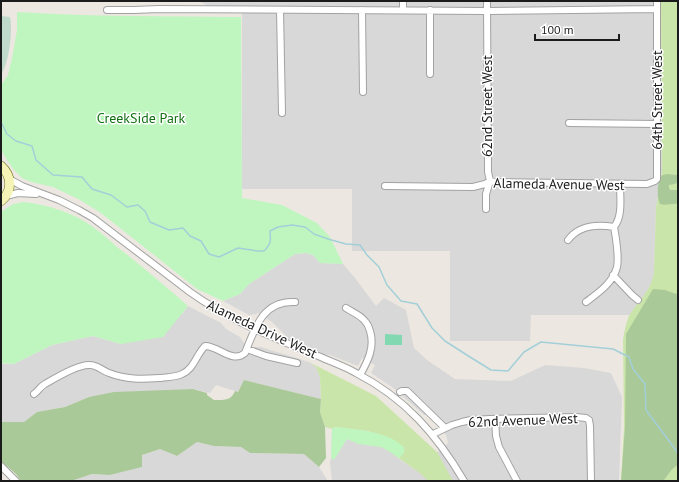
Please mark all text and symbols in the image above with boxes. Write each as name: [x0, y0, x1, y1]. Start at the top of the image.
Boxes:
scale bar: [535, 16, 619, 42]
text: 100 m: [541, 22, 574, 37]
street label: 64th Street West: [648, 50, 666, 150]
street label: 62nd Street West: [478, 55, 496, 157]
park label: CreekSide Park: [97, 109, 186, 127]
street label: Alameda Avenue West: [493, 174, 625, 194]
street label: Alameda Drive West: [204, 296, 320, 363]
street label: 62nd Avenue West: [468, 409, 578, 431]

